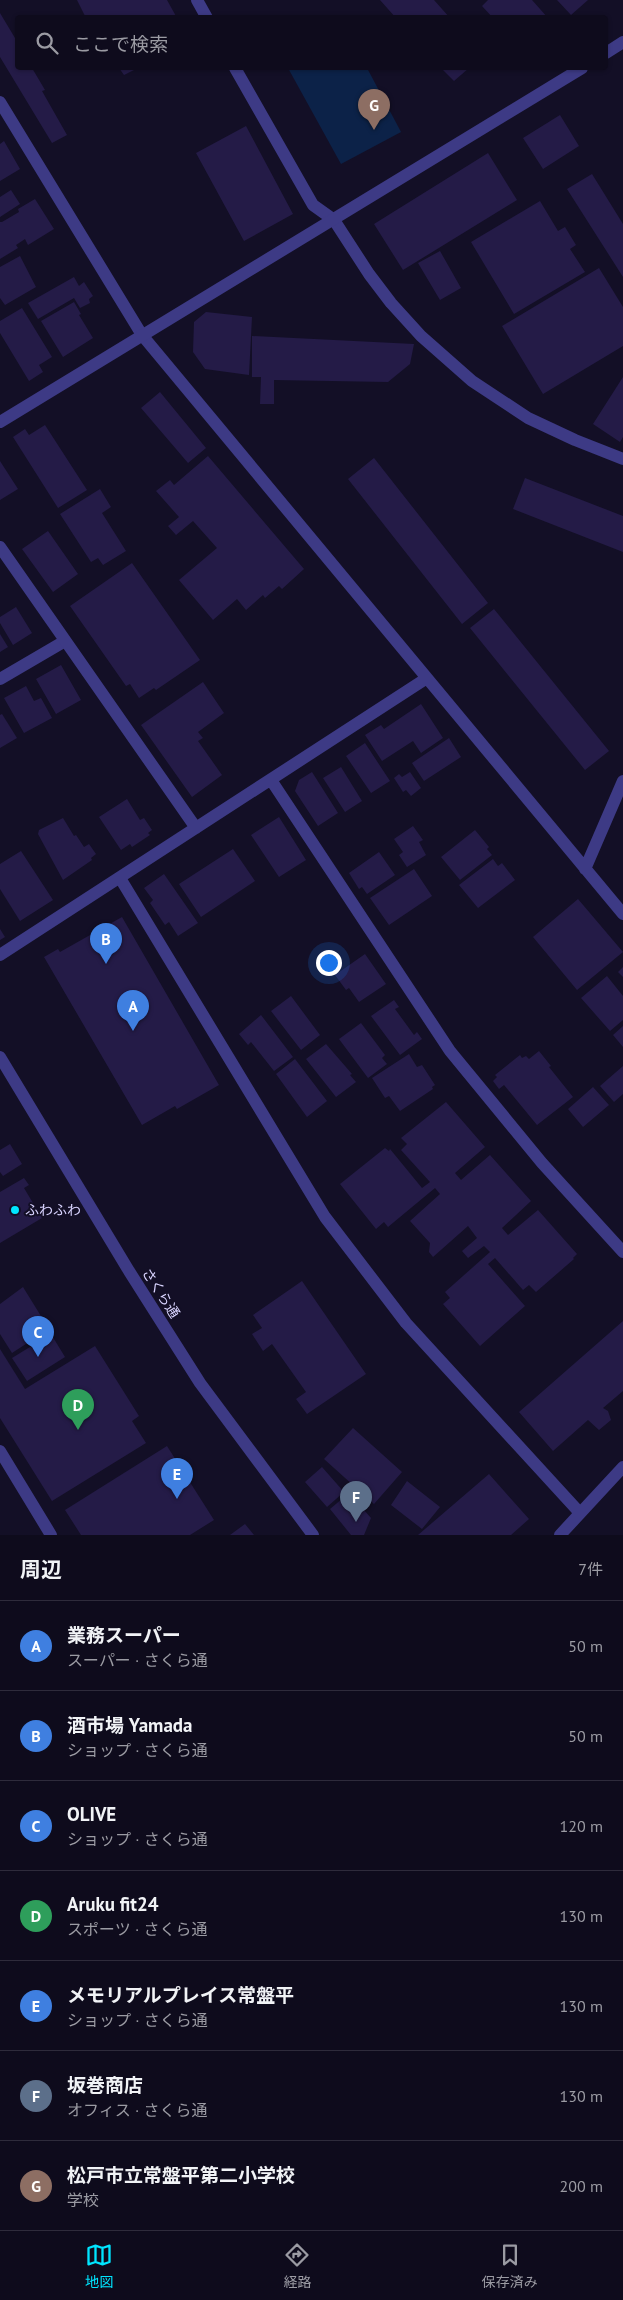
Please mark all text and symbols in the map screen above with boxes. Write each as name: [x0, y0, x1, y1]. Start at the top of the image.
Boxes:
search box: [15, 15, 608, 70]
icon: search: [33, 29, 61, 57]
text: ここで検索: [73, 32, 168, 56]
pin: G: [358, 89, 390, 130]
pin: B: [90, 923, 122, 964]
your location: [316, 950, 342, 976]
pin: A: [117, 990, 149, 1031]
place label: ふわふわ: [25, 1201, 81, 1219]
marker: ふわふわ: [9, 1204, 21, 1216]
street label: さくら通: [138, 1265, 184, 1321]
pin: C: [22, 1316, 54, 1357]
pin: D: [62, 1389, 94, 1430]
pin: E: [161, 1458, 193, 1499]
pin: F: [340, 1481, 372, 1522]
text: 周辺: [20, 1556, 62, 1583]
text: 7件: [578, 1559, 603, 1579]
text: 業務スーパー: [67, 1623, 181, 1647]
text: A: [31, 1636, 41, 1656]
text: 50 m: [568, 1636, 603, 1656]
text: スーパー · さくら通: [67, 1650, 208, 1670]
text: 酒市場 Yamada: [67, 1713, 193, 1737]
text: B: [31, 1726, 41, 1746]
text: 50 m: [568, 1726, 603, 1746]
text: ショップ · さくら通: [67, 1740, 208, 1760]
text: OLIVE: [67, 1802, 116, 1826]
text: C: [32, 1816, 40, 1836]
text: 120 m: [560, 1816, 603, 1836]
text: ショップ · さくら通: [67, 1829, 208, 1849]
text: Aruku fit24: [67, 1892, 158, 1916]
text: D: [31, 1906, 41, 1926]
text: 130 m: [560, 1906, 603, 1926]
text: スポーツ · さくら通: [67, 1919, 208, 1939]
text: メモリアルプレイス常盤平: [67, 1983, 294, 2007]
text: E: [32, 1996, 40, 2016]
text: 130 m: [560, 1996, 603, 2016]
text: ショップ · さくら通: [67, 2010, 208, 2030]
text: 坂巻商店: [67, 2073, 143, 2097]
text: F: [32, 2086, 40, 2106]
text: 130 m: [560, 2086, 603, 2106]
text: オフィス · さくら通: [67, 2100, 208, 2120]
text: 松戸市立常盤平第二小学校: [67, 2163, 295, 2187]
text: G: [31, 2176, 41, 2196]
text: 200 m: [560, 2176, 603, 2196]
text: 学校: [67, 2190, 99, 2210]
tab: 地図: [85, 2241, 113, 2291]
tab: 経路: [283, 2241, 311, 2291]
tab: 保存済み: [482, 2241, 538, 2291]

